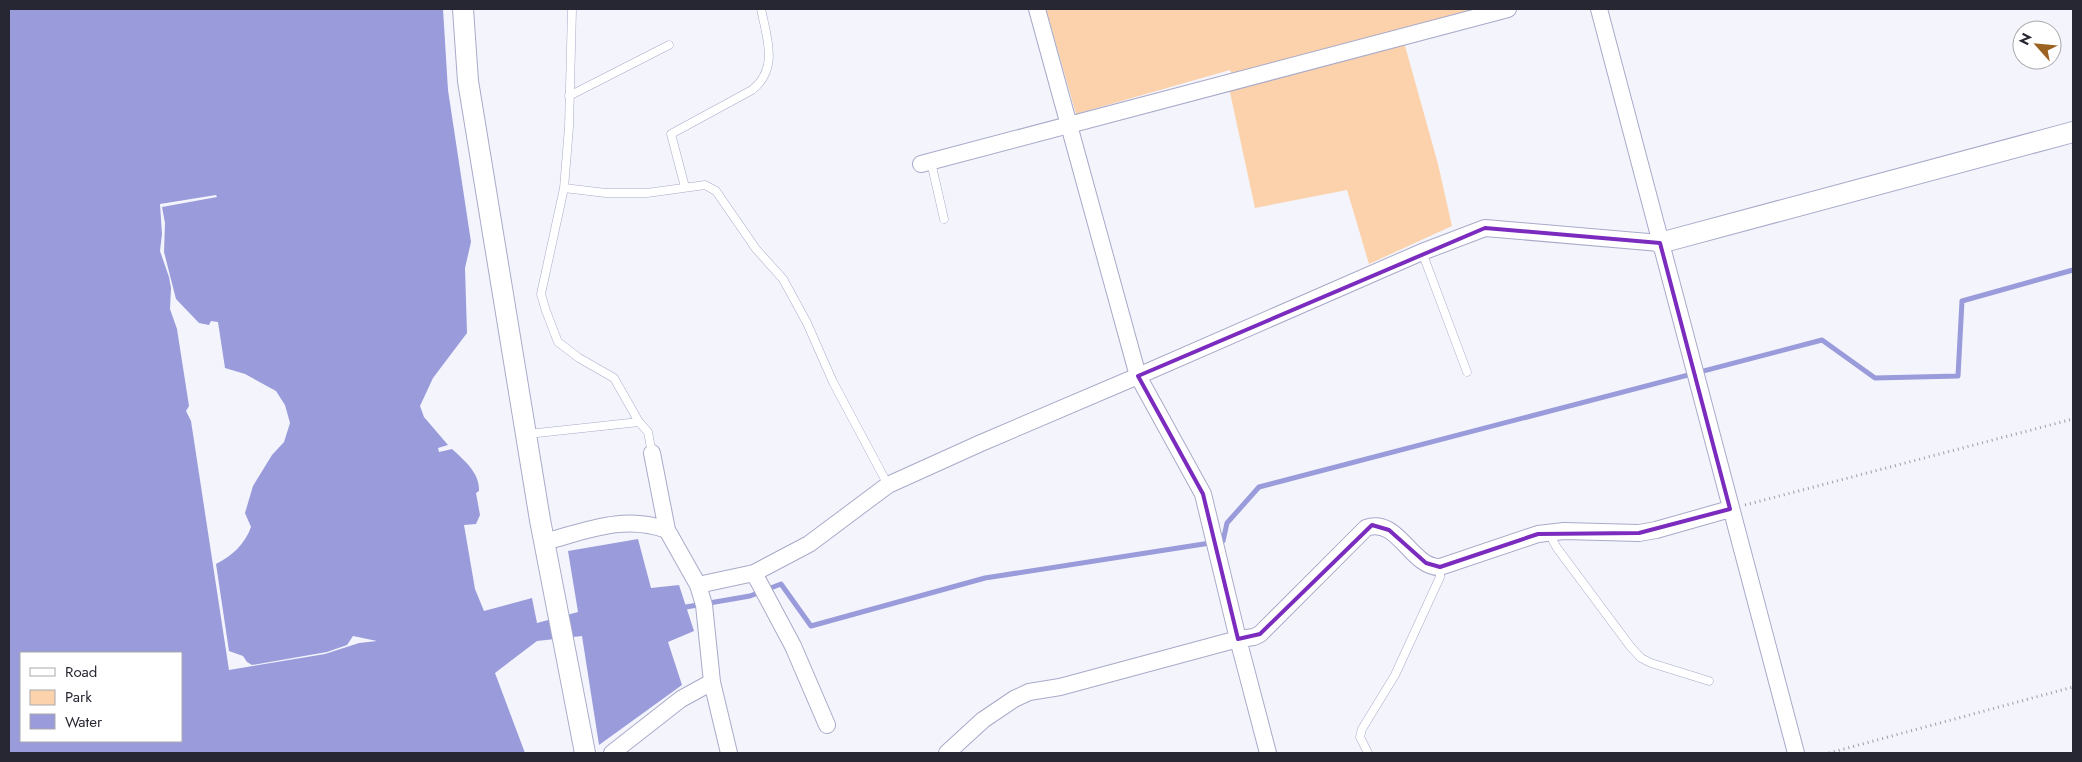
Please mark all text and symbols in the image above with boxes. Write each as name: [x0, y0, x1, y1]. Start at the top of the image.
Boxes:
north arrow: [2012, 20, 2062, 70]
text: N: [2014, 30, 2037, 49]
legend: [20, 652, 182, 742]
text: Road: [65, 661, 97, 683]
text: Park: [65, 686, 92, 708]
text: Water: [65, 711, 103, 733]

